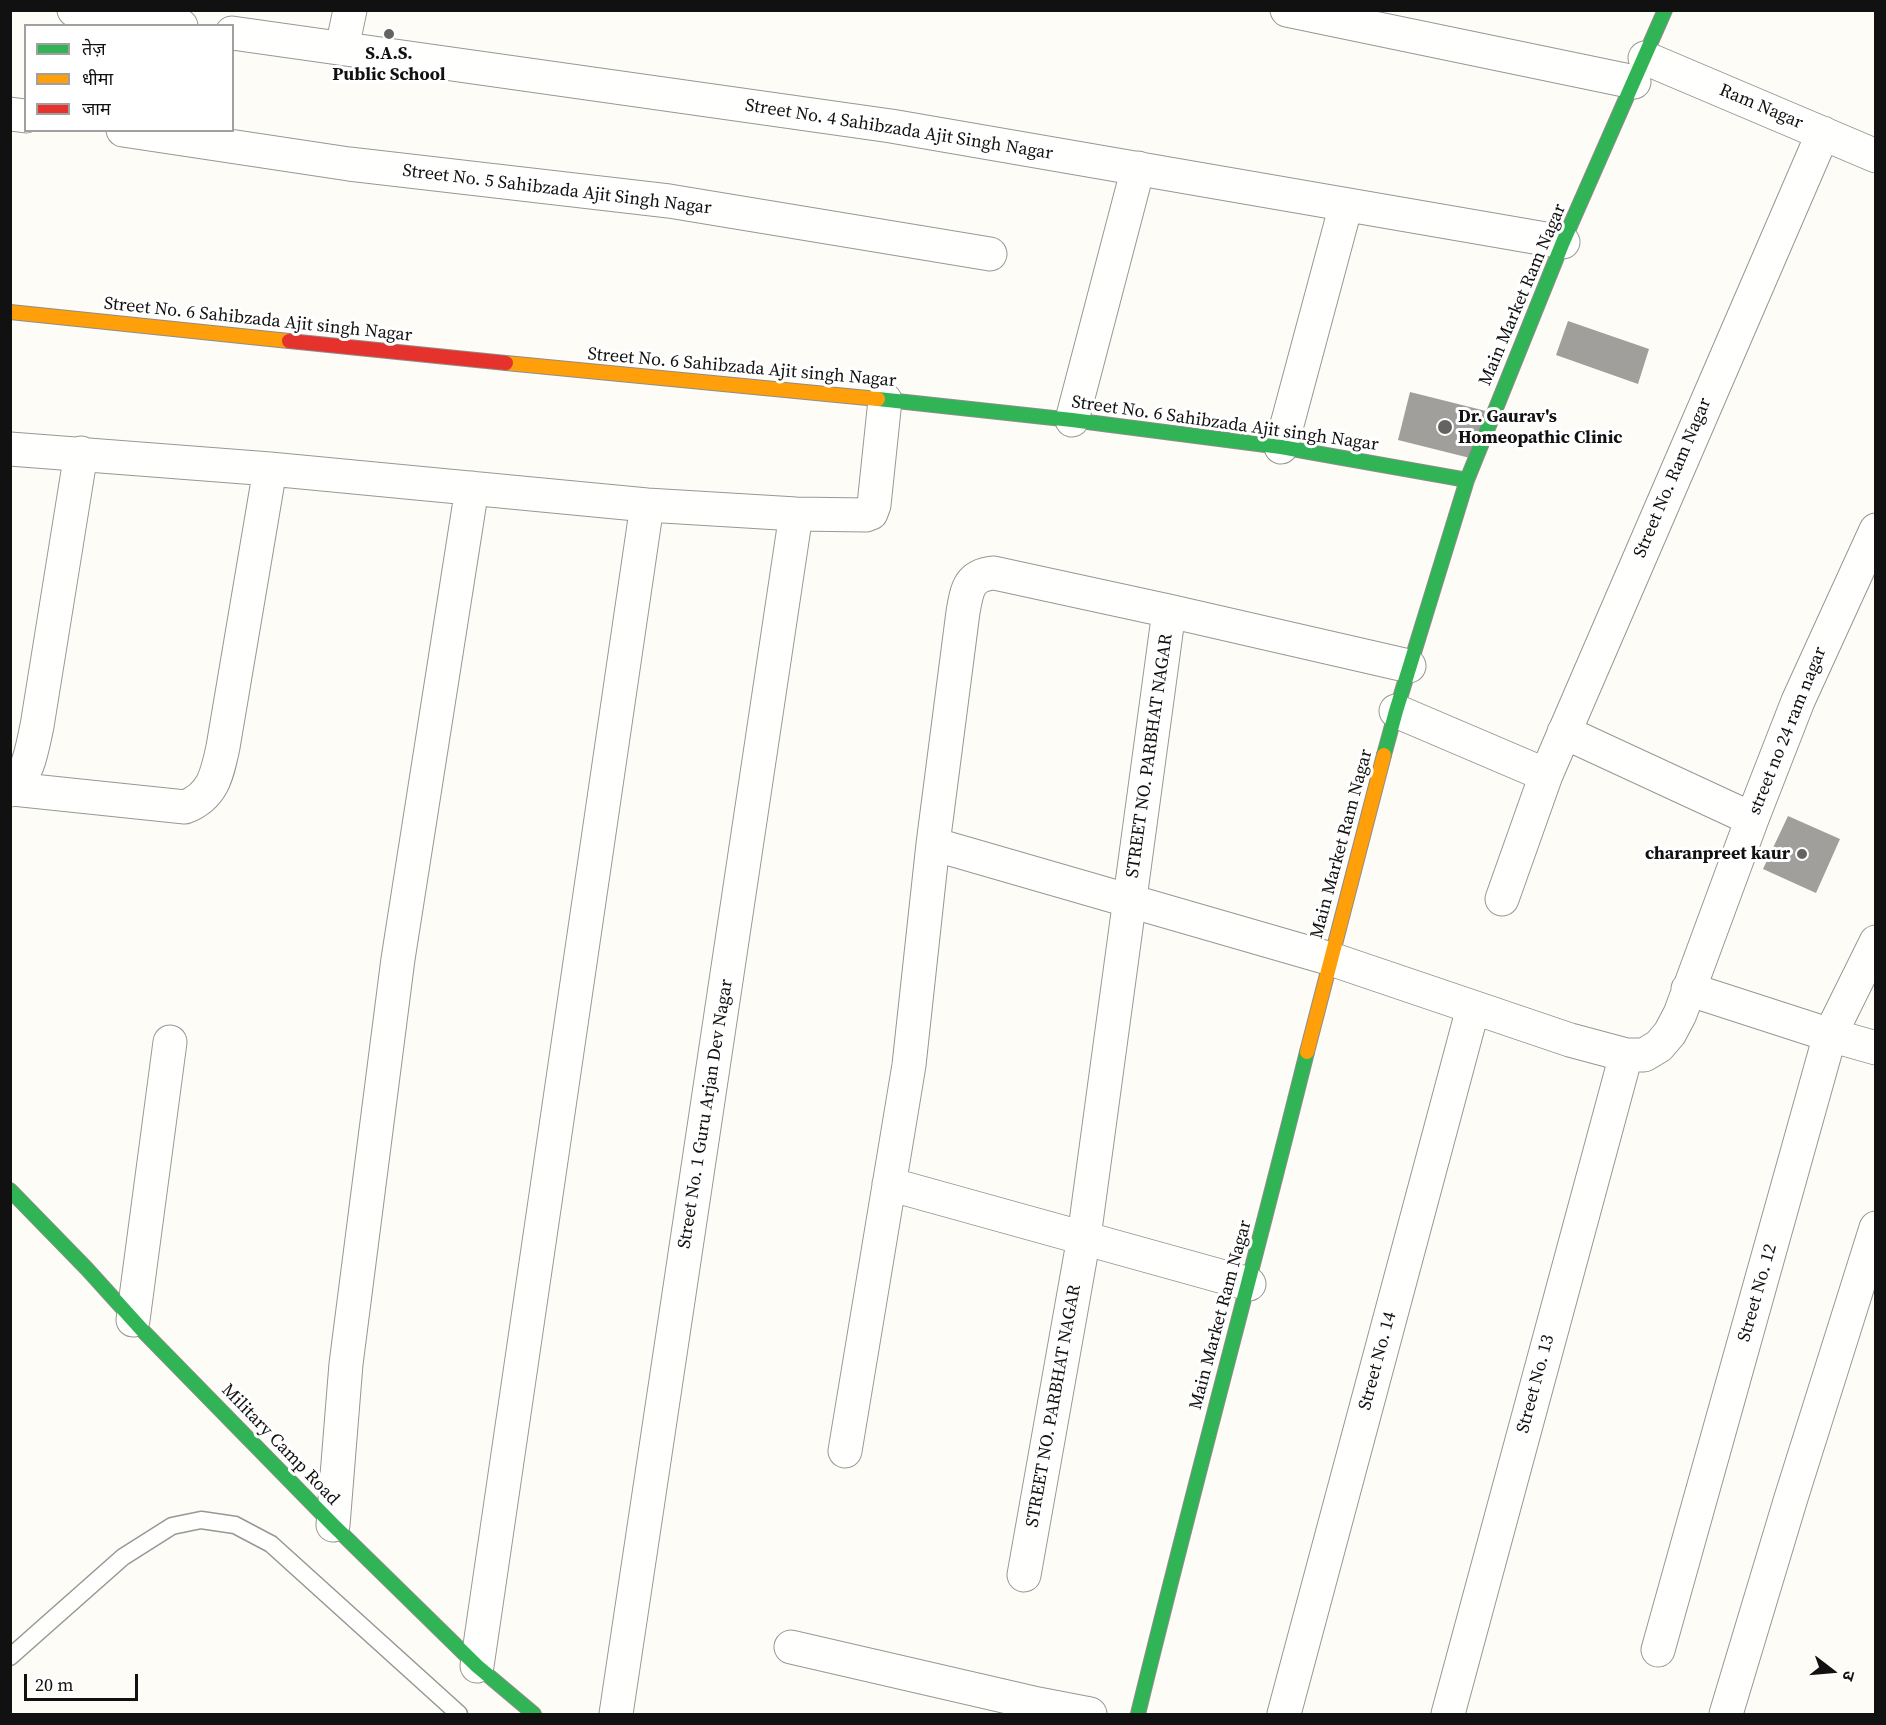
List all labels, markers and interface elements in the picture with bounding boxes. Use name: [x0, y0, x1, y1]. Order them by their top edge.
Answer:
legend: [24, 24, 234, 132]
marker: S.A.S. Public School: [382, 27, 396, 41]
text: तेज़: [82, 36, 106, 61]
place label: S.A.S. Public School: [332, 43, 446, 86]
text: धीमा: [82, 66, 113, 91]
street label: Ram Nagar: [1716, 80, 1806, 134]
street label: Street No. 4 Sahibzada Ajit Singh Nagar: [744, 95, 1054, 165]
text: जाम: [82, 96, 111, 121]
street label: Street No. 5 Sahibzada Ajit Singh Nagar: [401, 160, 713, 220]
street label: Main Market Ram Nagar: [1475, 201, 1571, 389]
street label: Street No. 6 Sahibzada Ajit singh Nagar: [103, 293, 413, 347]
street label: Street No. 6 Sahibzada Ajit singh Nagar: [587, 344, 897, 392]
street label: Street No. 6 Sahibzada Ajit singh Nagar: [1070, 392, 1380, 456]
street label: Street No. Ram Nagar: [1630, 395, 1716, 561]
place label: Dr. Gaurav's Homeopathic Clinic: [1458, 406, 1623, 448]
marker: Dr. Gaurav's Homeopathic Clinic: [1436, 418, 1454, 436]
street label: STREET NO. PARBHAT NAGAR: [1122, 633, 1178, 879]
street label: street no 24 ram nagar: [1744, 644, 1832, 818]
street label: Main Market Ram Nagar: [1306, 747, 1378, 941]
place label: charanpreet kaur: [1645, 843, 1790, 865]
marker: charanpreet kaur: [1795, 847, 1809, 861]
street label: Street No. 1 Guru Arjan Dev Nagar: [674, 978, 738, 1250]
street label: Main Market Ram Nagar: [1185, 1218, 1257, 1412]
street label: Street No. 12: [1734, 1242, 1782, 1344]
street label: STREET NO. PARBHAT NAGAR: [1022, 1283, 1086, 1529]
street label: Street No. 14: [1355, 1309, 1401, 1413]
street label: Street No. 13: [1513, 1332, 1559, 1436]
street label: Military Camp Road: [217, 1380, 343, 1510]
north arrow: [1802, 1641, 1862, 1701]
scale bar: [27, 1662, 141, 1700]
text: उ: [1837, 1668, 1861, 1683]
text: 20 m: [35, 1672, 73, 1697]

